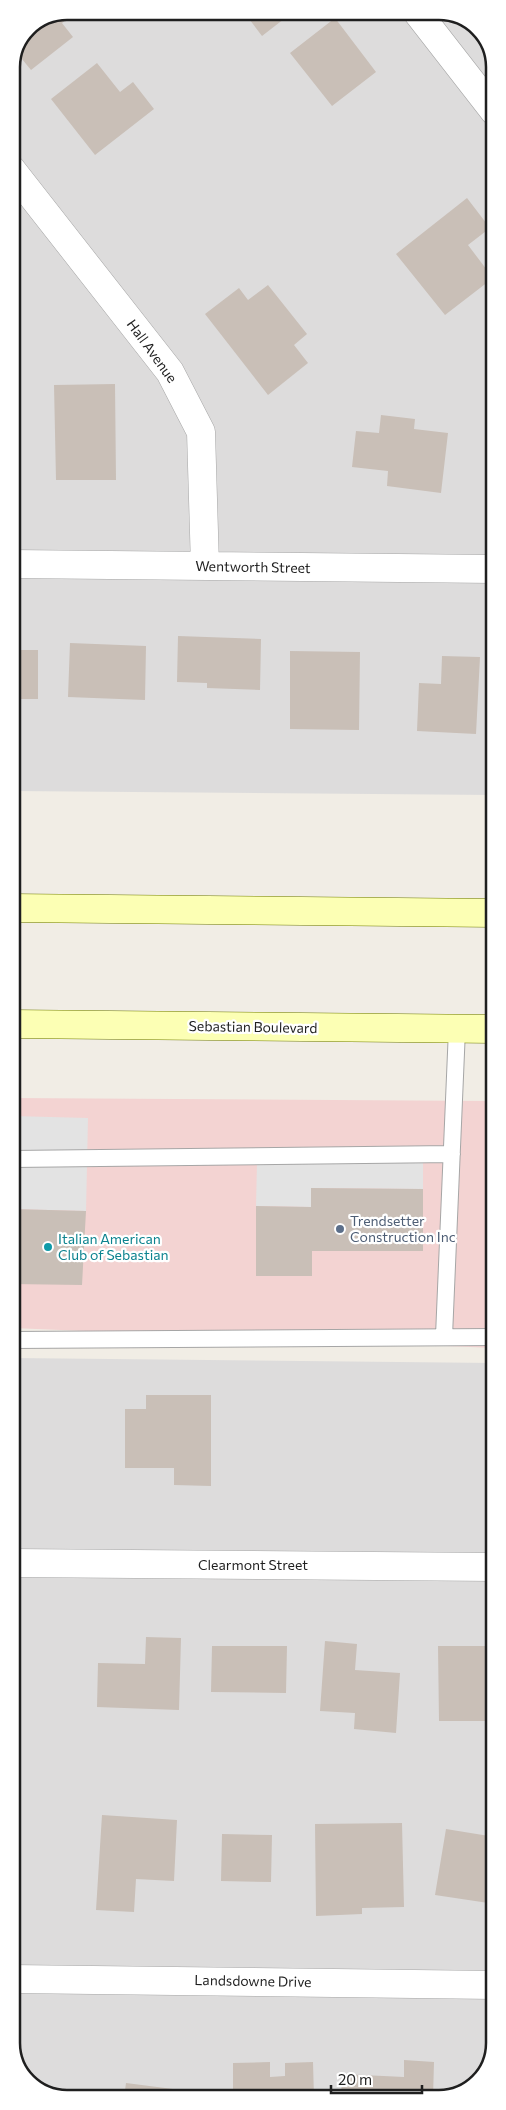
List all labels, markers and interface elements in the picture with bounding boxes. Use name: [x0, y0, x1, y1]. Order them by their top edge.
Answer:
street label: Hall Avenue: [124, 316, 181, 386]
street label: Wentworth Street: [195, 557, 311, 576]
street label: Sebastian Boulevard: [189, 1017, 317, 1036]
place label: Trendsetter Construction Inc: [350, 1212, 456, 1245]
marker: Trendsetter Construction Inc: [334, 1223, 346, 1235]
place label: Italian American Club of Sebastian: [58, 1230, 169, 1263]
marker: Italian American Club of Sebastian: [42, 1241, 54, 1253]
street label: Clearmont Street: [198, 1556, 308, 1573]
street label: Landsdowne Drive: [194, 1971, 312, 1990]
scale bar: [331, 2062, 422, 2094]
text: 20 m: [338, 2070, 372, 2088]

